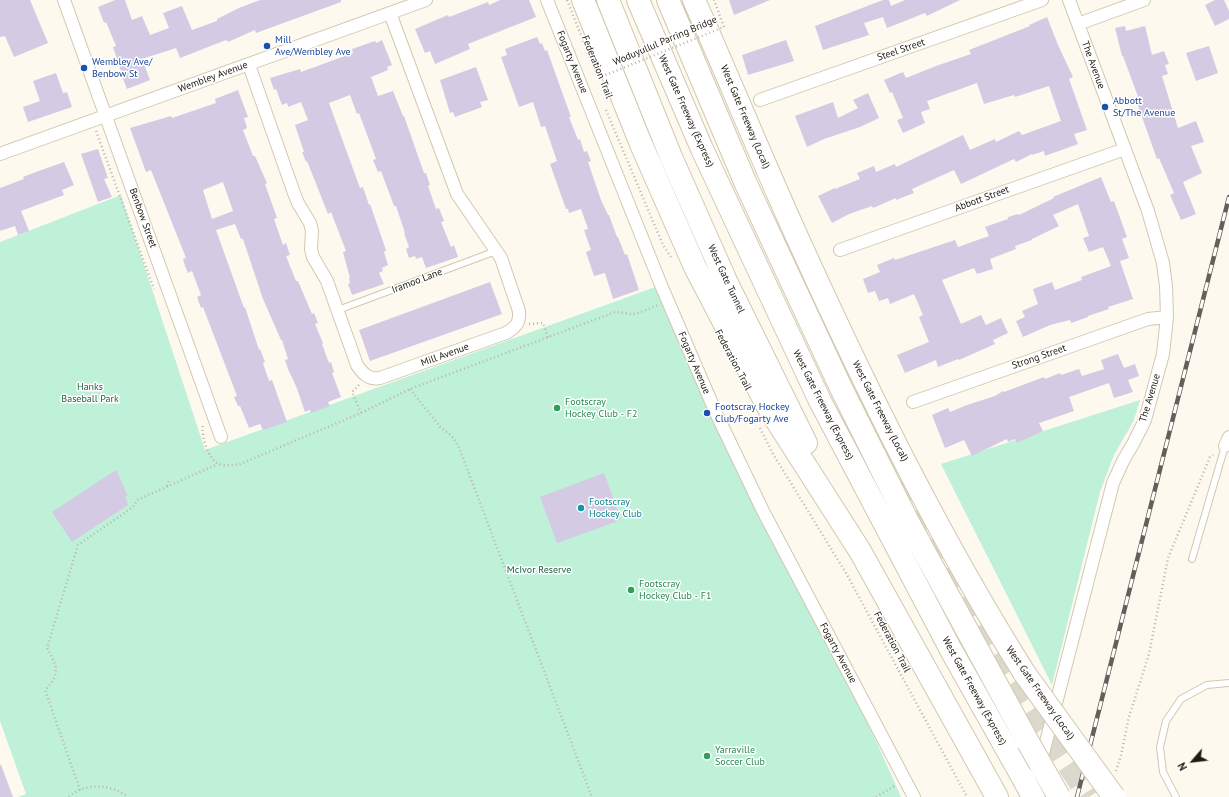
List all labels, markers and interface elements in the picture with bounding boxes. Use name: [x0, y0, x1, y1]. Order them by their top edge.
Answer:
street label: Woduyullul Parring Bridge: [611, 14, 719, 68]
street label: Fogarty Avenue: [554, 29, 590, 95]
place label: Mill Ave/Wembley Ave: [275, 34, 351, 58]
street label: Federation Trail: [579, 34, 615, 100]
street label: Steel Street: [876, 36, 926, 64]
street label: The Avenue: [1079, 39, 1107, 91]
marker: Mill Ave/Wembley Ave: [262, 41, 272, 51]
street label: West Gate Freeway (Express): [656, 53, 716, 169]
place label: Wembley Ave/ Benbow St: [92, 56, 152, 80]
street label: Wembley Avenue: [177, 59, 249, 95]
marker: Wembley Ave/ Benbow St: [79, 63, 89, 73]
street label: West Gate Freeway (Local): [718, 63, 772, 171]
place label: Abbott St/The Avenue: [1113, 95, 1175, 118]
marker: Abbott St/The Avenue: [1100, 102, 1110, 112]
street label: Abbott Street: [953, 184, 1011, 214]
street label: Benbow Street: [127, 187, 159, 249]
street label: West Gate Tunnel: [705, 243, 747, 315]
street label: Iramoo Lane: [390, 266, 444, 296]
street label: Federation Trail: [712, 328, 754, 392]
street label: Fogarty Avenue: [675, 330, 713, 396]
street label: Mill Avenue: [419, 341, 471, 369]
street label: Strong Street: [1010, 342, 1068, 372]
street label: West Gate Freeway (Express): [790, 348, 856, 462]
street label: West Gate Freeway (Local): [849, 359, 911, 463]
street label: The Avenue: [1137, 372, 1163, 424]
park label: Hanks Baseball Park: [61, 381, 119, 404]
place label: Footscray Hockey Club - F2: [565, 396, 637, 420]
place label: Footscray Hockey Club/Fogarty Ave: [715, 401, 789, 424]
marker: Footscray Hockey Club - F2: [552, 403, 562, 413]
marker: Footscray Hockey Club/Fogarty Ave: [702, 408, 712, 418]
place label: Footscray Hockey Club: [589, 496, 642, 520]
marker: Footscray Hockey Club: [576, 503, 586, 513]
park label: McIvor Reserve: [507, 564, 571, 576]
place label: Footscray Hockey Club - F1: [639, 578, 711, 602]
marker: Footscray Hockey Club - F1: [626, 585, 636, 595]
street label: Federation Trail: [871, 610, 913, 674]
street label: Fogarty Avenue: [817, 621, 859, 685]
street label: West Gate Freeway (Express): [939, 635, 1009, 747]
street label: West Gate Freeway (Local): [1003, 644, 1077, 742]
north arrow: [1173, 741, 1213, 781]
place label: Yarraville Soccer Club: [715, 744, 765, 768]
marker: Yarraville Soccer Club: [702, 751, 712, 761]
text: N: [1175, 760, 1190, 773]

